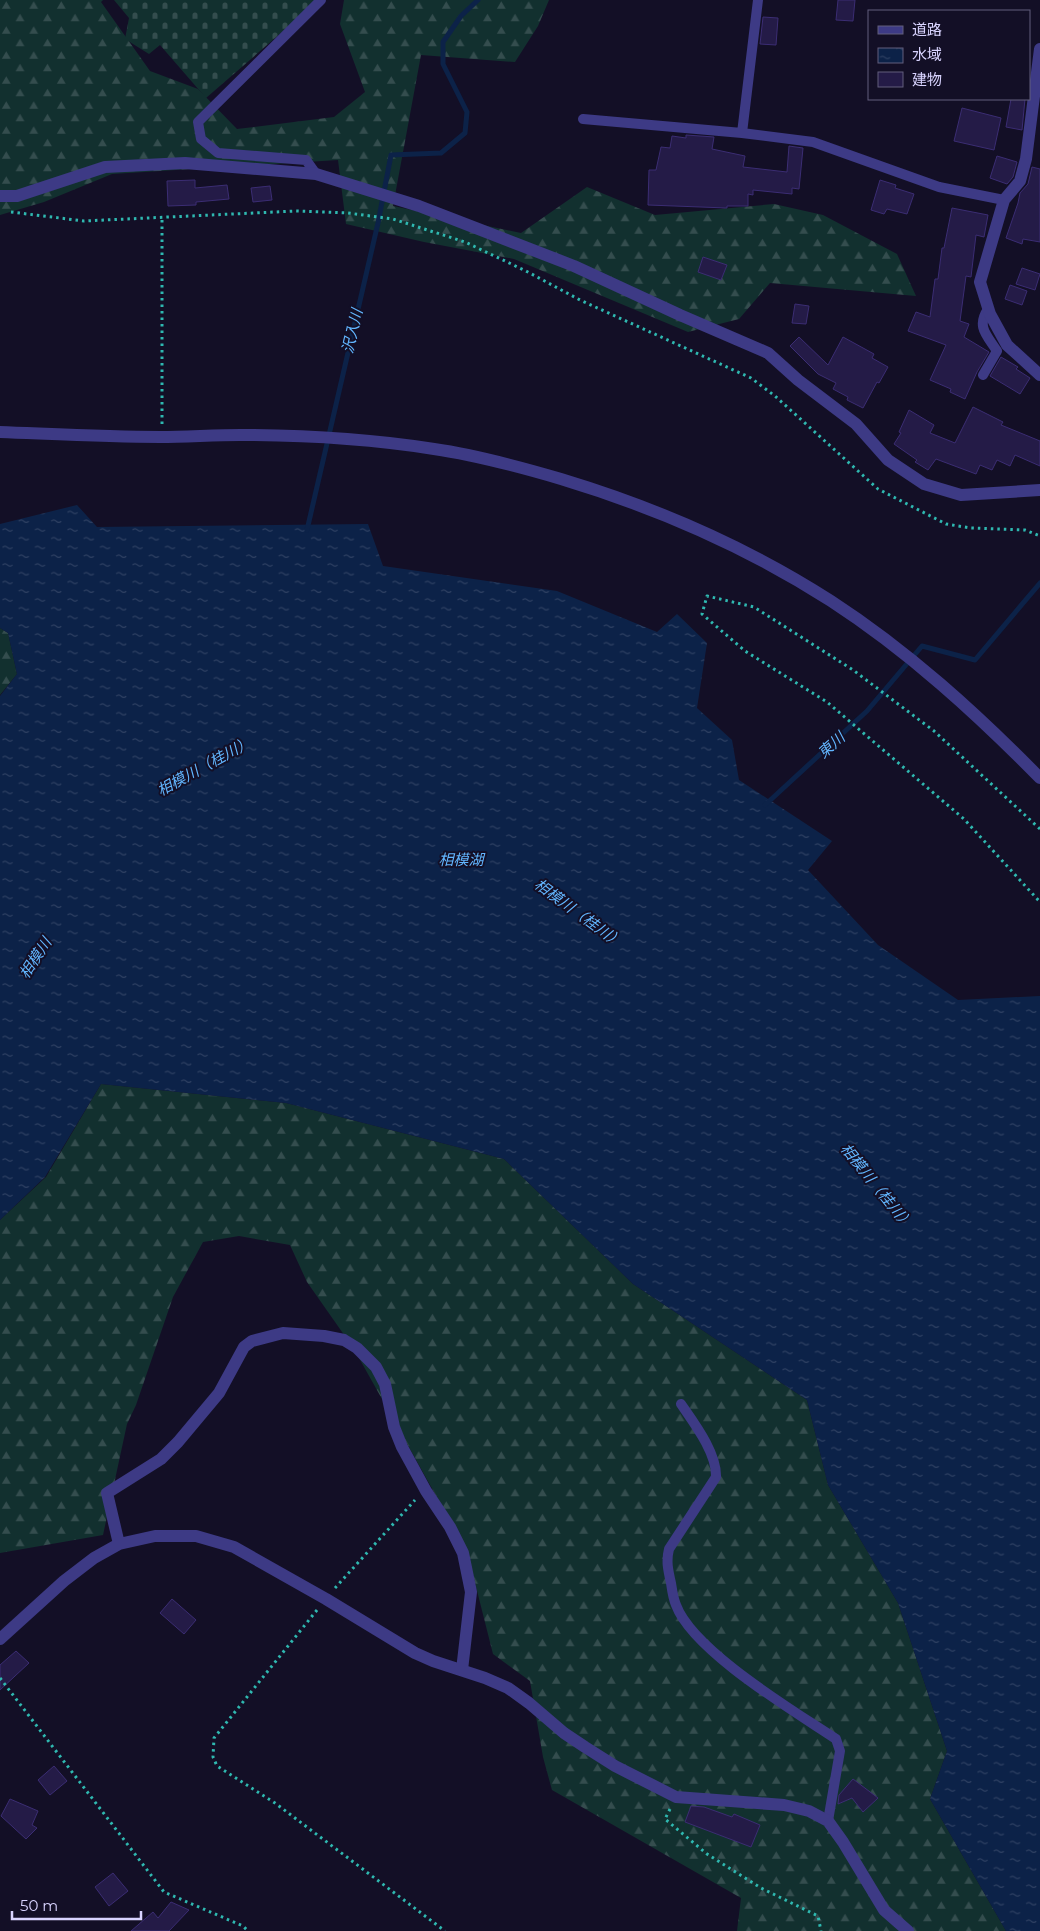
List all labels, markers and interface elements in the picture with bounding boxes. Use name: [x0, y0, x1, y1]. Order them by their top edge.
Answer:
legend: [868, 10, 1030, 100]
text: 道路: [912, 20, 942, 39]
text: 水域: [912, 45, 942, 64]
text: 建物: [912, 70, 942, 89]
water label: 沢入川: [338, 305, 367, 355]
water label: 東川: [813, 727, 850, 762]
water label: 相模川（桂川）: [153, 732, 255, 800]
water label: 相模湖: [438, 850, 485, 869]
water label: 相模川（桂川）: [531, 874, 627, 952]
water label: 相模川: [15, 932, 56, 982]
water label: 相模川（桂川）: [837, 1139, 917, 1233]
scale bar: [12, 1888, 141, 1920]
text: 50 m: [20, 1896, 58, 1915]

